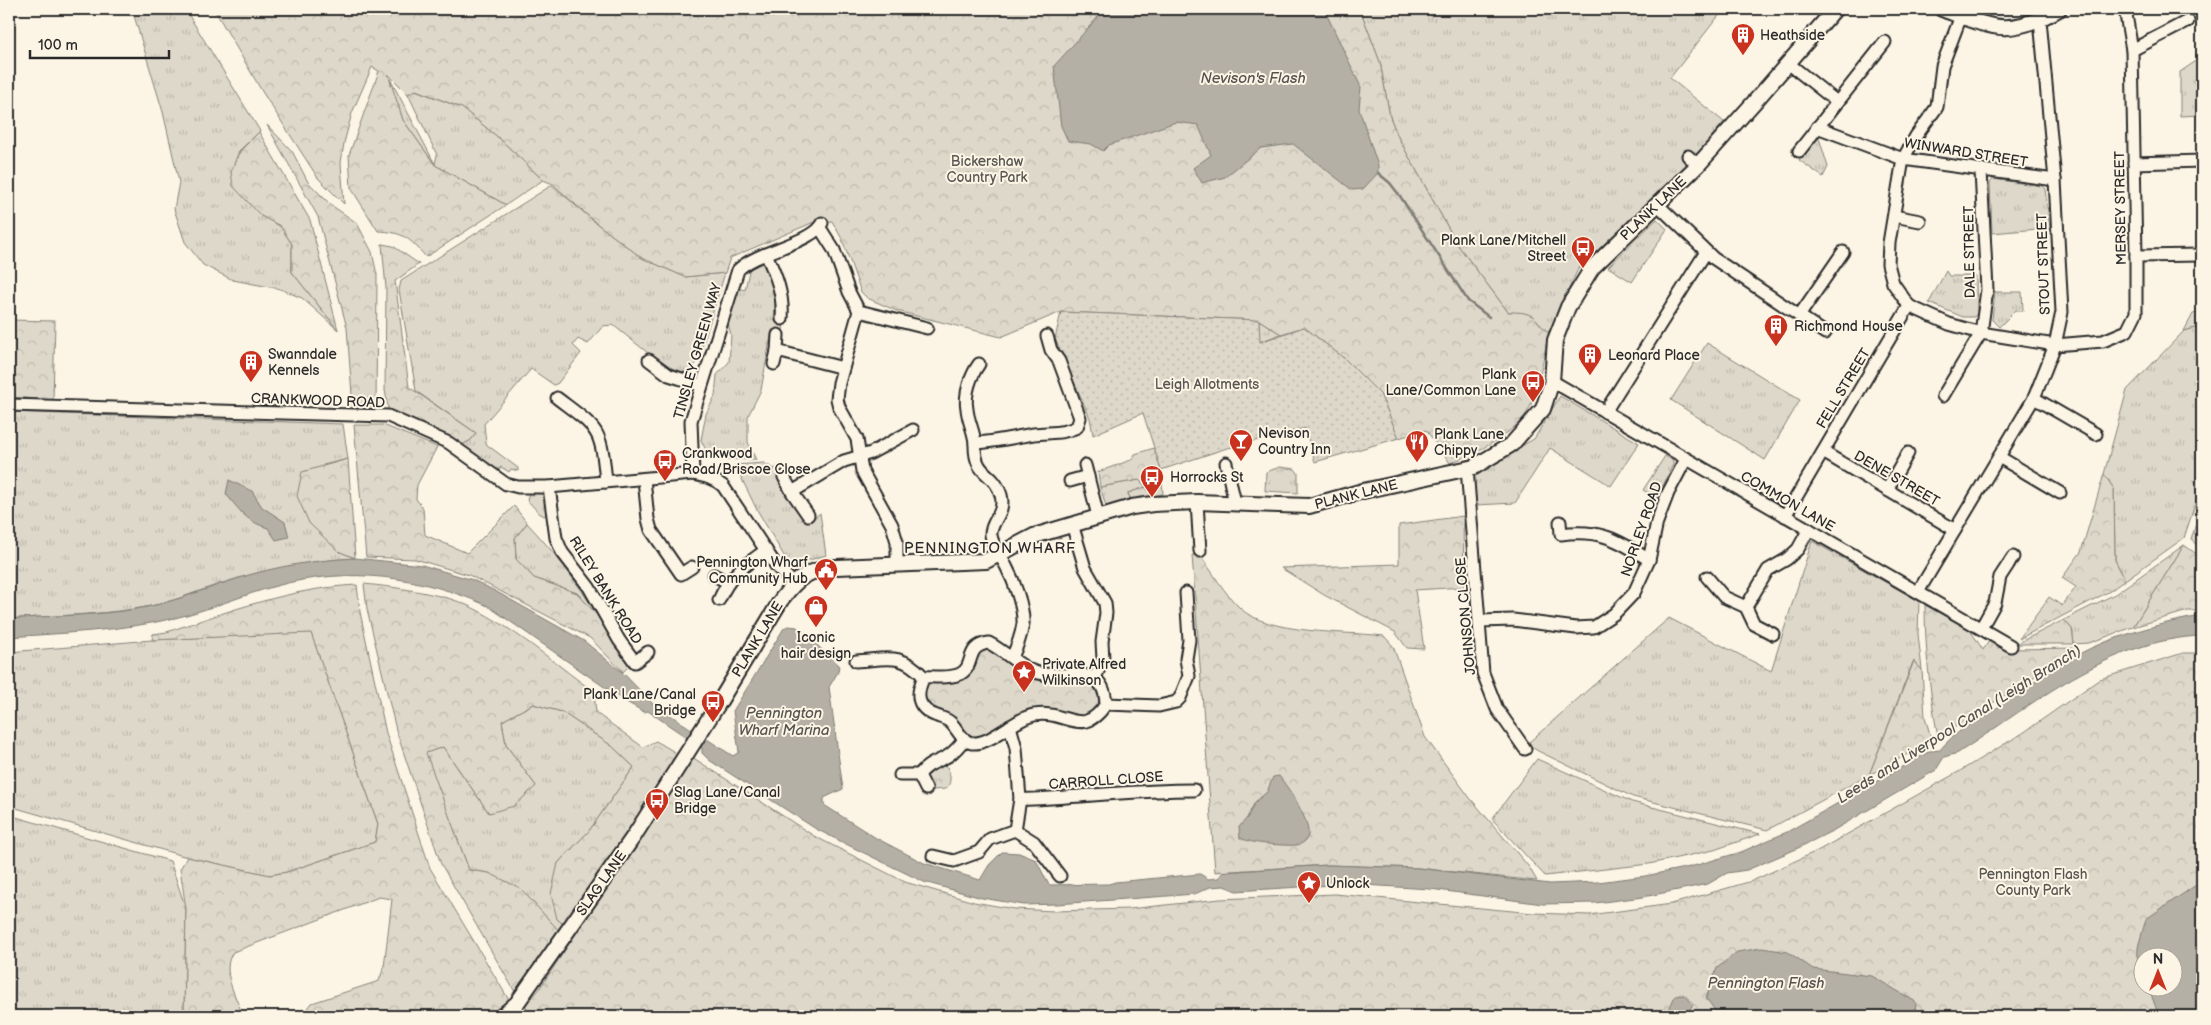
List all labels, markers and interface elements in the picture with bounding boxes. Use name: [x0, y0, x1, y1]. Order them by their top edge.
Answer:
building icon: Heathside: [1730, 22, 1756, 56]
place label: Heathside: [1760, 27, 1825, 44]
scale bar: [30, 28, 169, 60]
text: 100 m: [38, 36, 78, 55]
water label: Nevison's Flash: [1200, 69, 1306, 88]
street label: WINWARD STREET: [1903, 134, 2030, 171]
street label: MERSEY STREET: [2111, 150, 2130, 265]
park label: Bickershaw Country Park: [947, 153, 1028, 186]
street label: PLANK LANE: [1617, 173, 1690, 244]
street label: DALE STREET: [1960, 205, 1979, 298]
street label: STOUT STREET: [2033, 212, 2054, 315]
place label: Plank Lane/Mitchell Street: [1441, 232, 1567, 265]
bus stop icon: Plank Lane/Mitchell Street: [1570, 235, 1596, 269]
street label: TINSLEY GREEN WAY: [670, 280, 725, 421]
building icon: Richmond House: [1763, 313, 1789, 347]
place label: Richmond House: [1794, 318, 1903, 335]
building icon: Leonard Place: [1577, 342, 1603, 376]
street label: FELL STREET: [1813, 345, 1874, 431]
place label: Swanndale Kennels: [268, 346, 337, 379]
place label: Leonard Place: [1608, 347, 1700, 364]
building icon: Swanndale Kennels: [238, 349, 264, 383]
place label: Plank Lane/Common Lane: [1386, 366, 1516, 399]
bus stop icon: Plank Lane/Common Lane: [1520, 369, 1546, 403]
park label: Leigh Allotments: [1155, 376, 1259, 393]
street label: CRANKWOOD ROAD: [251, 390, 385, 411]
place label: Nevison Country Inn: [1258, 425, 1331, 458]
place label: Plank Lane Chippy: [1434, 426, 1504, 459]
bar icon: Nevison Country Inn: [1228, 428, 1254, 462]
restaurant icon: Plank Lane Chippy: [1404, 429, 1430, 463]
place label: Crankwood Road/Briscoe Close: [682, 445, 811, 478]
street label: DENE STREET: [1851, 447, 1943, 510]
bus stop icon: Crankwood Road/Briscoe Close: [652, 448, 678, 482]
bus stop icon: Horrocks St: [1139, 464, 1165, 498]
street label: COMMON LANE: [1738, 468, 1838, 535]
place label: Horrocks St: [1170, 469, 1244, 486]
street label: PLANK LANE: [1313, 476, 1399, 513]
street label: NORLEY ROAD: [1617, 479, 1666, 579]
street label: RILEY BANK ROAD: [566, 533, 646, 647]
district label: PENNINGTON WHARF: [904, 539, 1076, 558]
place label: Pennington Wharf Community Hub: [696, 554, 809, 587]
street label: JOHNSON CLOSE: [1452, 556, 1479, 676]
public building icon: Pennington Wharf Community Hub: [813, 557, 839, 591]
shop icon: Iconic hair design: [803, 594, 829, 628]
street label: PLANK LANE: [728, 598, 787, 680]
place label: Iconic hair design: [781, 629, 851, 662]
water label: Leeds and Liverpool Canal (Leigh Branch): [1834, 641, 2085, 808]
place label: Private Alfred Wilkinson: [1042, 656, 1126, 689]
place icon: Private Alfred Wilkinson: [1011, 659, 1037, 693]
place label: Plank Lane/Canal Bridge: [583, 686, 696, 719]
bus stop icon: Plank Lane/Canal Bridge: [700, 689, 726, 723]
water label: Pennington Wharf Marina: [739, 704, 829, 740]
street label: CARROLL CLOSE: [1048, 768, 1164, 793]
place label: Slag Lane/Canal Bridge: [674, 784, 780, 817]
bus stop icon: Slag Lane/Canal Bridge: [644, 787, 670, 821]
street label: SLAG LANE: [573, 848, 630, 919]
park label: Pennington Flash County Park: [1978, 866, 2088, 899]
place icon: Unlock: [1296, 870, 1322, 904]
place label: Unlock: [1326, 875, 1370, 892]
north arrow: [2134, 948, 2184, 998]
text: N: [2153, 951, 2163, 968]
water label: Pennington Flash: [1707, 974, 1825, 993]

